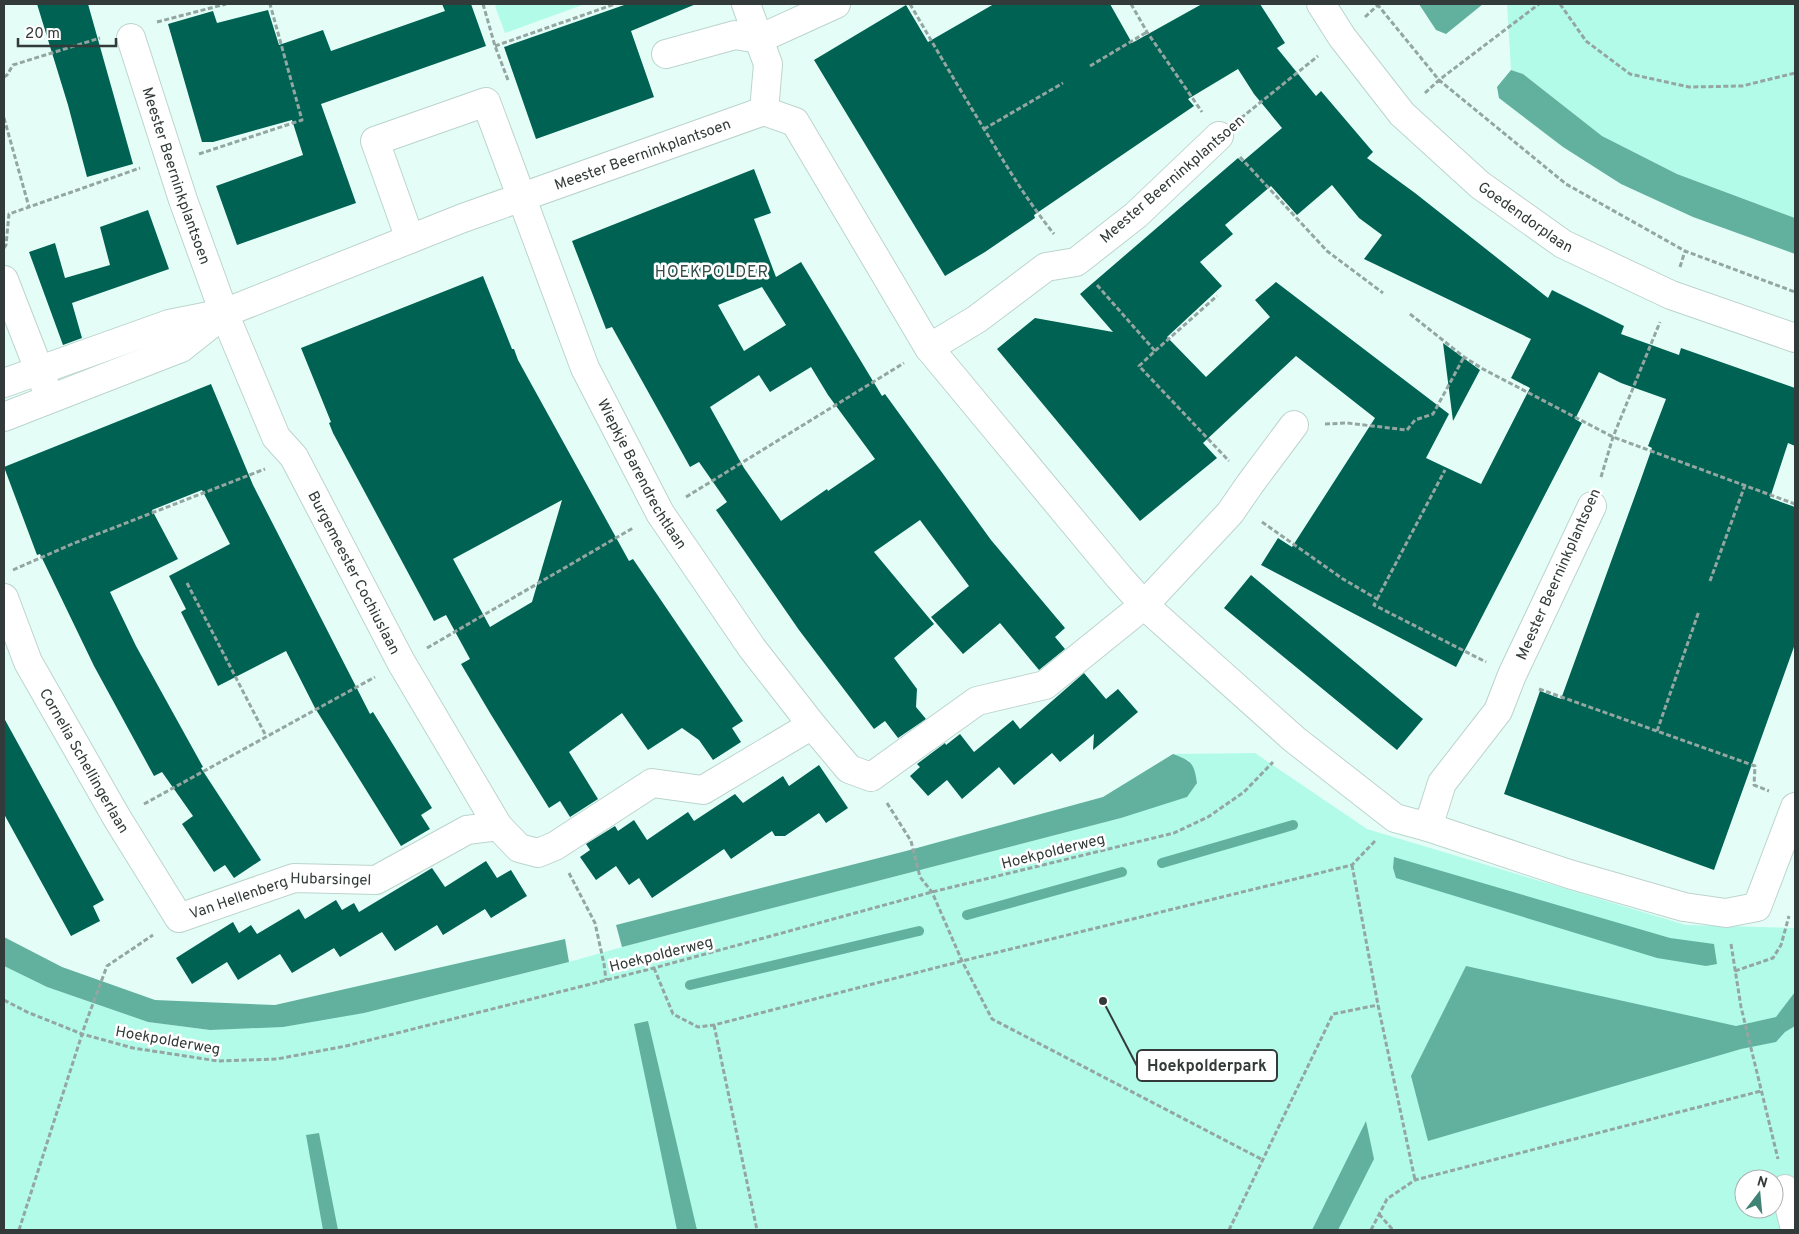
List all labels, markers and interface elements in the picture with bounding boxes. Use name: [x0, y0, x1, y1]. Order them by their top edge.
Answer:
scale bar: [18, 15, 115, 47]
text: 20 m: [25, 25, 60, 44]
street label: Meester Beerninkplantsoen: [136, 85, 214, 268]
street label: Meester Beerninkplantsoen: [1097, 112, 1249, 248]
street label: Meester Beerninkplantsoen: [552, 116, 734, 196]
street label: Goedendorplaan: [1473, 178, 1575, 258]
district label: HOEKPOLDER: [655, 263, 769, 283]
street label: Wiepkje Barendrechtlaan: [592, 396, 690, 554]
street label: Meester Beerninkplantsoen: [1513, 486, 1606, 663]
street label: Burgemeester Cochiuslaan: [302, 488, 403, 658]
street label: Cornelia Schellingerlaan: [34, 686, 132, 837]
street label: Hoekpolderweg: [1000, 830, 1107, 875]
street label: Van Hellenberg Hubarsingel: [187, 870, 372, 925]
street label: Hoekpolderweg: [608, 933, 715, 978]
street label: Hoekpolderweg: [114, 1023, 222, 1060]
callout: Hoekpolderpark: [1137, 1050, 1277, 1081]
text: Hoekpolderpark: [1147, 1057, 1267, 1077]
north arrow: [1734, 1169, 1784, 1219]
text: N: [1755, 1173, 1769, 1193]

